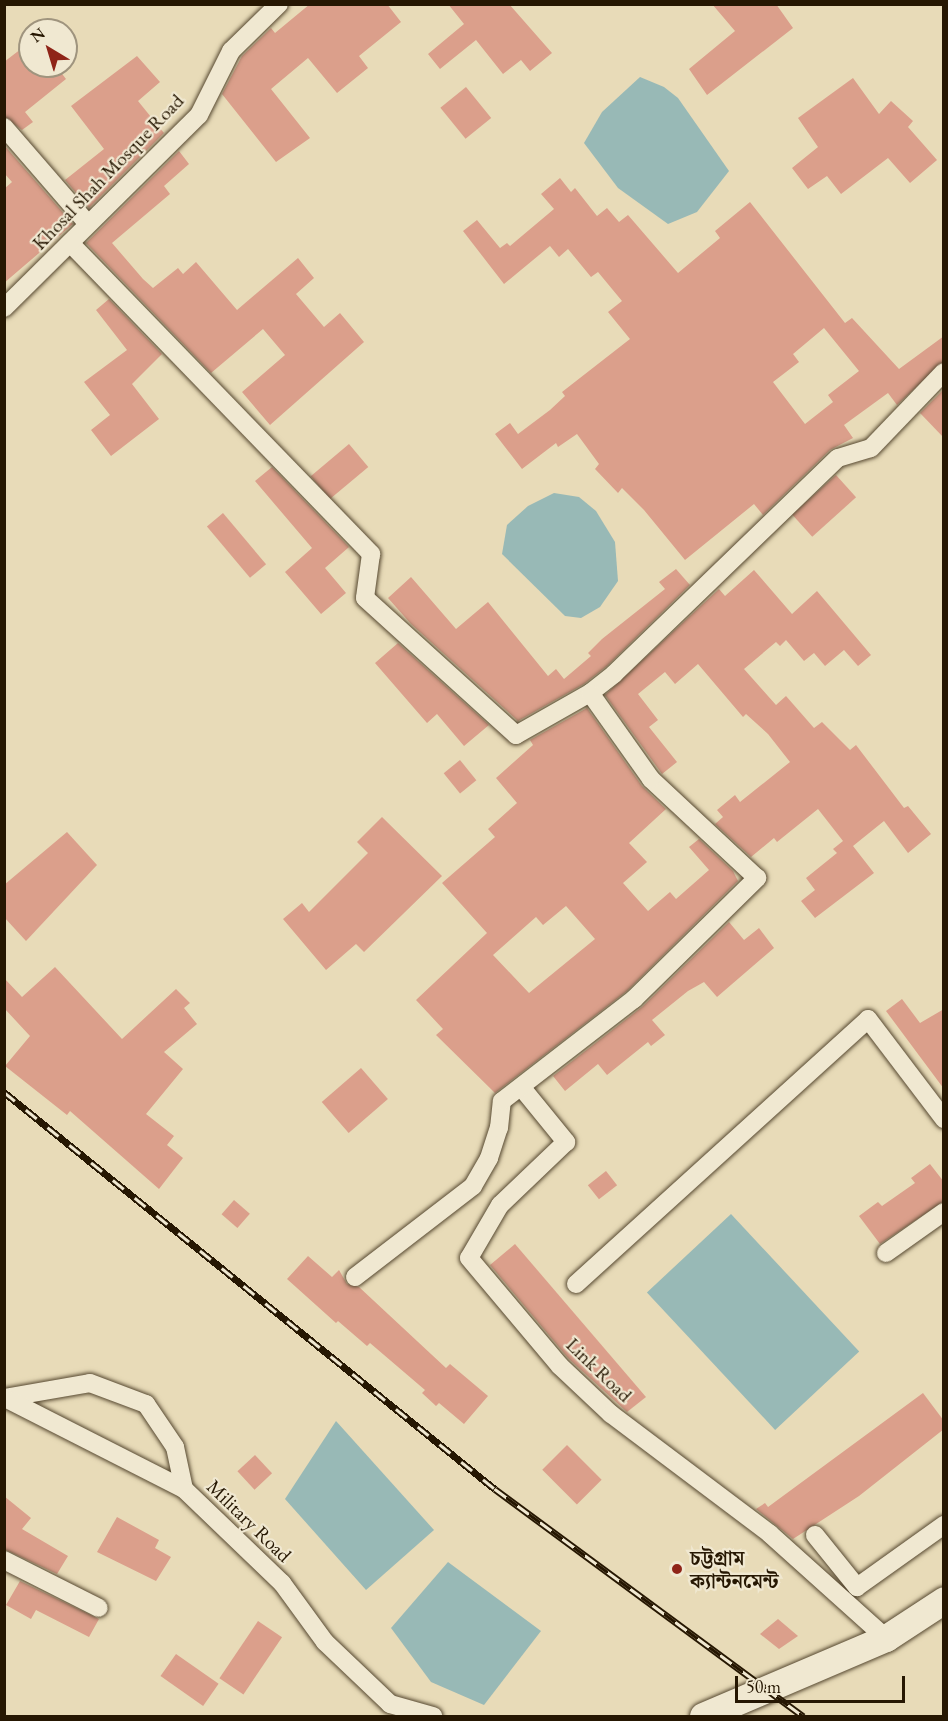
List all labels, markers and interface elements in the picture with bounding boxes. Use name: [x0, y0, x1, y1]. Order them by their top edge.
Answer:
north arrow: [18, 18, 78, 78]
text: N: [26, 23, 49, 47]
street label: Khosal Shah Mosque Road: [27, 89, 189, 255]
street label: Link Road: [561, 1333, 637, 1407]
street label: Military Road: [202, 1475, 296, 1567]
place label: চট্টগ্রাম ক্যান্টনমেন্ট: [690, 1546, 779, 1593]
marker: চট্টগ্রাম ক্যান্টনমেন্ট: [668, 1560, 686, 1578]
scale bar: [738, 1664, 908, 1702]
text: 50 m: [746, 1675, 781, 1698]

